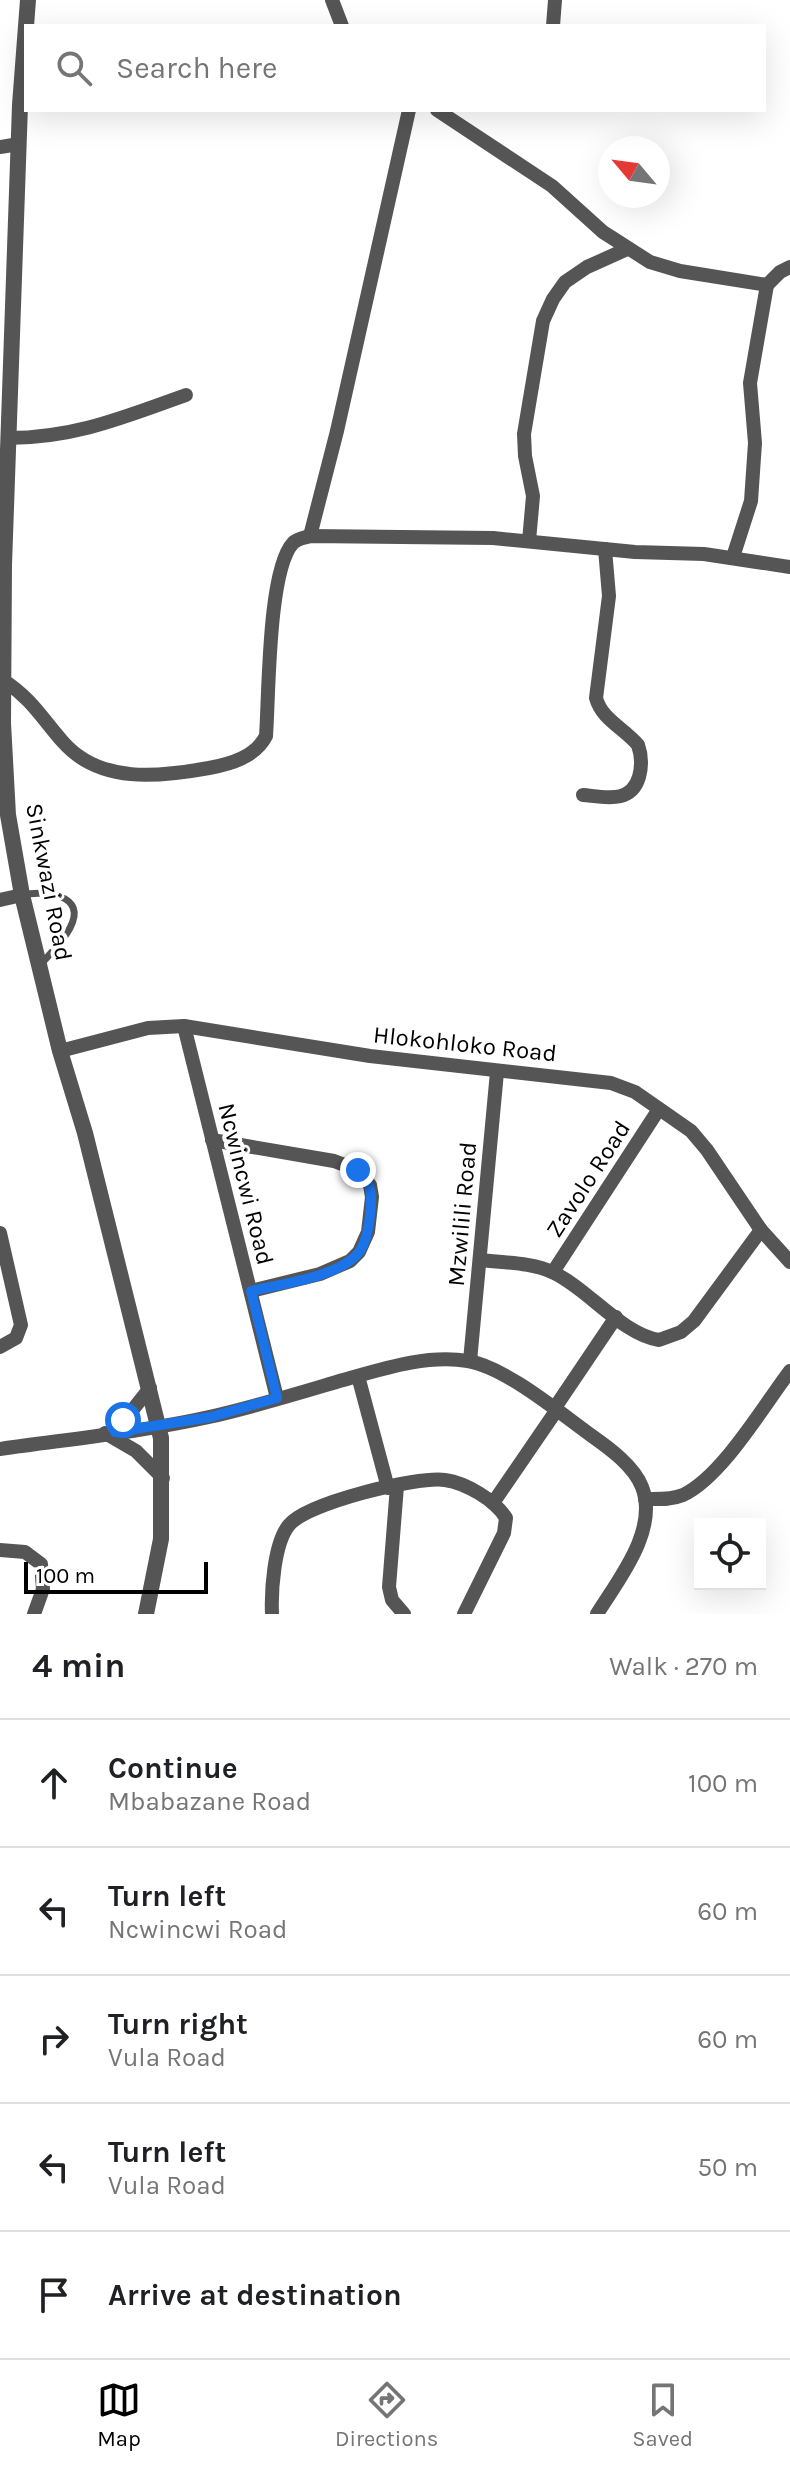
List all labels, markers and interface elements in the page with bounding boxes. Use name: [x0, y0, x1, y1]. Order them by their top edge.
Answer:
search box: [24, 24, 766, 112]
icon: search: [52, 46, 96, 90]
text: Search here: [116, 50, 277, 86]
north arrow: [598, 136, 670, 208]
street label: Sinkwazi Road: [20, 801, 78, 963]
street label: Hlokohloko Road: [372, 1020, 558, 1068]
street label: Ncwincwi Road: [212, 1100, 280, 1268]
street label: Zavolo Road: [540, 1115, 636, 1243]
street label: Mzwilili Road: [442, 1141, 482, 1287]
route end: [340, 1152, 376, 1188]
route start: [105, 1402, 141, 1438]
map controls: [694, 1518, 766, 1590]
button: locate: [694, 1518, 766, 1590]
scale bar: [24, 1558, 208, 1594]
text: 100 m: [36, 1563, 95, 1589]
text: 4 min: [32, 1646, 125, 1686]
text: Walk · 270 m: [609, 1651, 758, 1682]
text: Continue: [108, 1750, 238, 1786]
icon: ahead: [32, 1761, 76, 1805]
text: 100 m: [688, 1768, 758, 1799]
text: Mbabazane Road: [108, 1786, 311, 1817]
text: Turn left: [108, 1878, 226, 1914]
icon: left: [32, 1889, 76, 1933]
text: 60 m: [697, 1896, 758, 1927]
text: Ncwincwi Road: [108, 1914, 288, 1945]
text: Turn right: [108, 2006, 248, 2042]
icon: right: [32, 2017, 76, 2061]
text: 60 m: [697, 2024, 758, 2055]
text: Vula Road: [108, 2042, 226, 2073]
text: Turn left: [108, 2134, 226, 2170]
icon: left: [32, 2145, 76, 2189]
text: 50 m: [697, 2152, 758, 2183]
text: Vula Road: [108, 2170, 226, 2201]
icon: arrive: [32, 2273, 76, 2317]
text: Arrive at destination: [108, 2277, 402, 2313]
tab: Map: [97, 2378, 141, 2452]
tab: Directions: [335, 2378, 438, 2452]
tab: Saved: [632, 2378, 693, 2452]

